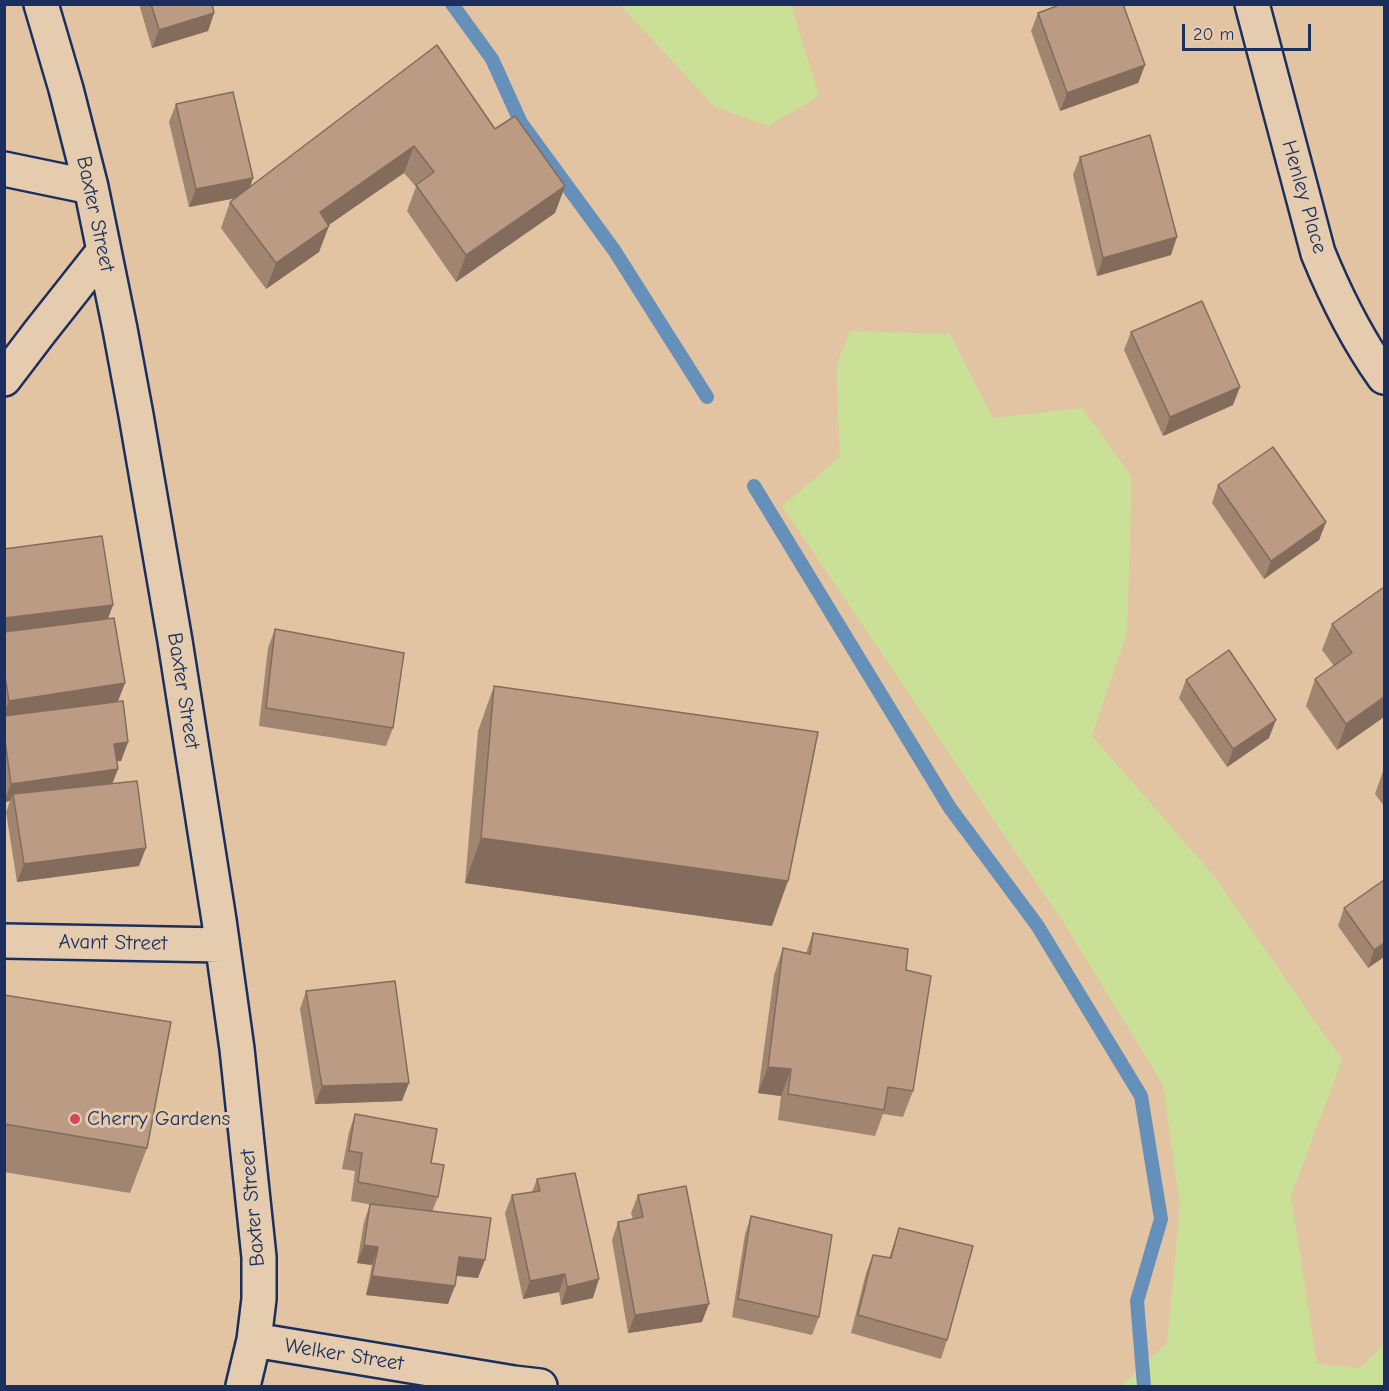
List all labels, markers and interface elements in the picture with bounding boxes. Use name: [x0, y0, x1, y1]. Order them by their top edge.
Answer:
scale bar: [1185, 12, 1314, 50]
text: 20 m: [1193, 24, 1234, 45]
street label: Henley Place: [1276, 137, 1332, 257]
street label: Baxter Street: [70, 154, 120, 274]
street label: Baxter Street: [161, 631, 205, 751]
street label: Avant Street: [58, 929, 168, 957]
place label: Cherry Gardens: [87, 1106, 230, 1132]
marker: Cherry Gardens: [68, 1112, 82, 1126]
street label: Baxter Street: [235, 1148, 271, 1268]
street label: Welker Street: [283, 1333, 405, 1377]

